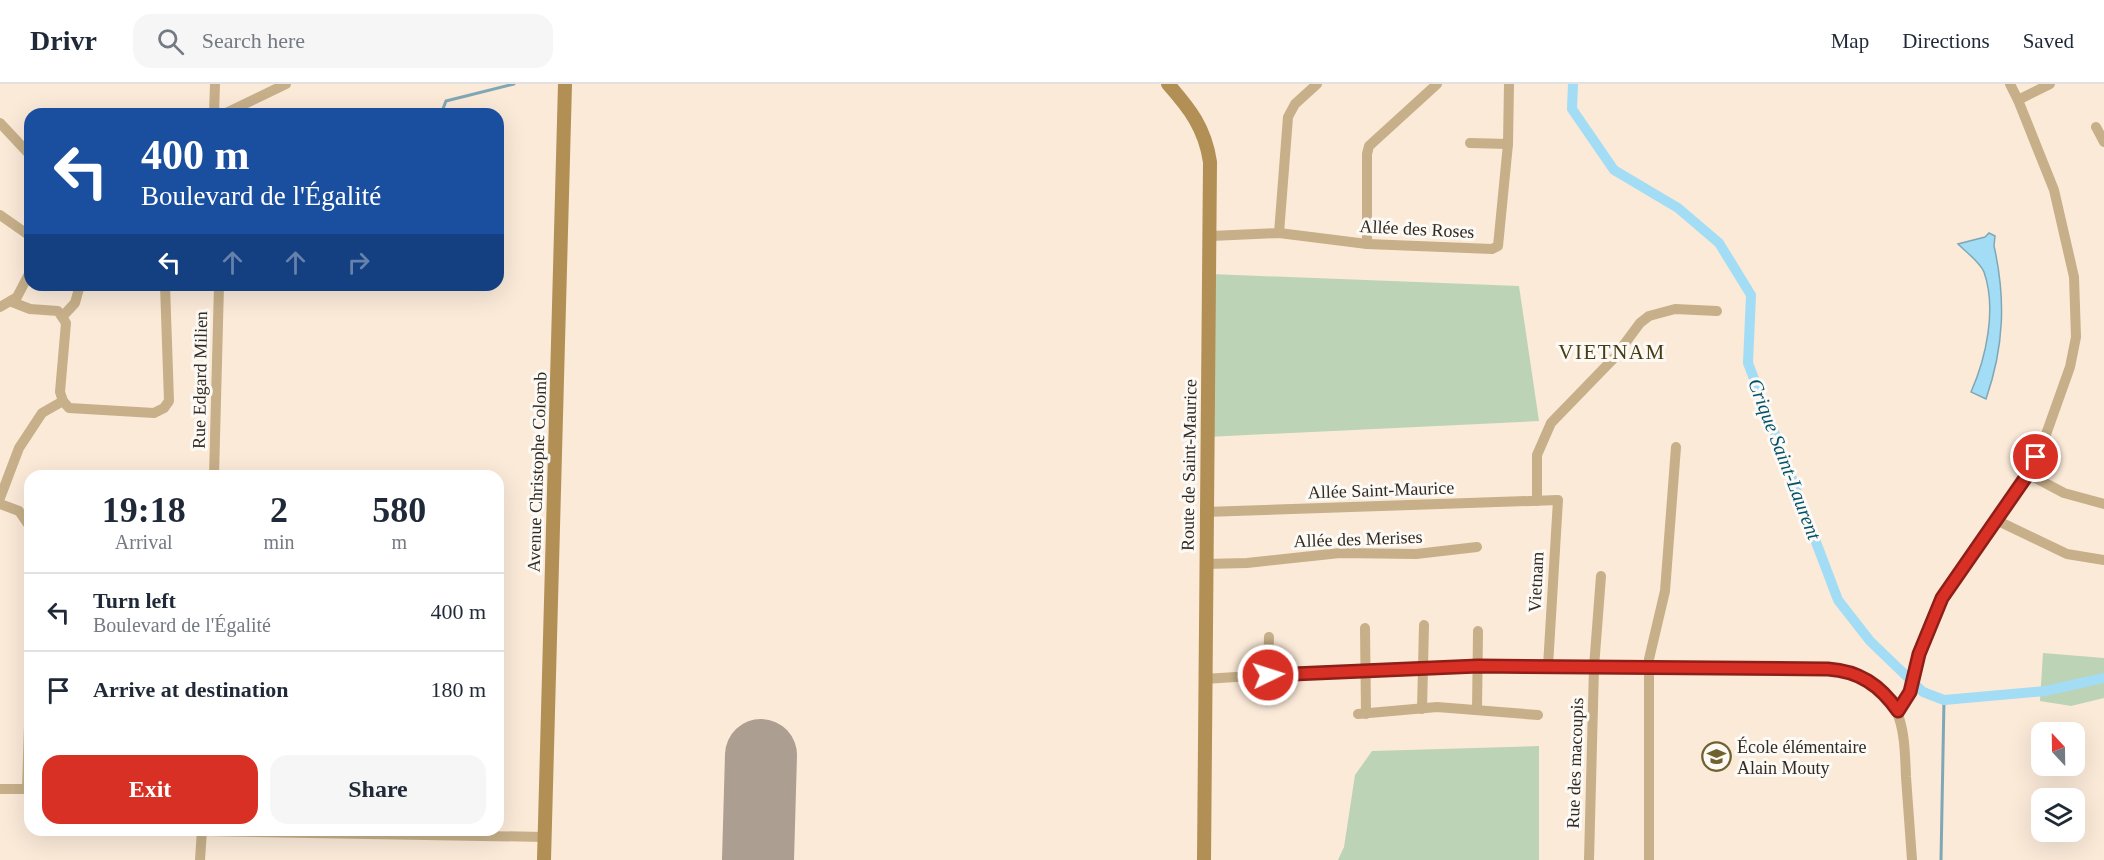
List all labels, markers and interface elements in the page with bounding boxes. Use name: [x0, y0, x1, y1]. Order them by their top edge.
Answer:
search box: [133, 14, 553, 68]
text: Drivr: [30, 25, 97, 56]
icon: search: [154, 25, 187, 58]
text: Search here: [202, 28, 305, 53]
text: Map: [1831, 29, 1869, 53]
text: Directions: [1902, 29, 1990, 53]
text: Saved: [2023, 29, 2074, 53]
icon: left: [42, 132, 120, 210]
text: 400 m: [141, 132, 250, 178]
text: Boulevard de l'Égalité: [141, 181, 381, 211]
street label: Allée des Roses: [1359, 216, 1475, 242]
icon: left: [153, 246, 186, 279]
icon: ahead: [216, 246, 249, 279]
icon: ahead: [279, 246, 312, 279]
icon: right: [342, 246, 375, 279]
street label: Rue Edgard Milien: [189, 311, 211, 449]
district label: VIETNAM: [1558, 340, 1666, 364]
street label: Avenue Christophe Colomb: [524, 371, 550, 573]
water label: Crique Saint-Laurent: [1743, 375, 1826, 543]
street label: Route de Saint-Maurice: [1178, 379, 1200, 551]
pin: [2010, 431, 2061, 482]
icon: arrive: [2019, 440, 2052, 473]
street label: Allée Saint-Maurice: [1307, 477, 1455, 503]
text: 19:18: [102, 490, 186, 530]
text: 2: [270, 490, 288, 530]
text: 580: [372, 490, 426, 530]
street label: Allée des Merises: [1293, 527, 1423, 551]
text: Arrival: [115, 531, 173, 553]
text: min: [263, 531, 295, 553]
text: m: [392, 531, 407, 553]
street label: Vietnam: [1524, 551, 1548, 613]
text: Turn left: [93, 588, 176, 613]
icon: left: [42, 596, 75, 629]
text: 400 m: [430, 599, 486, 624]
text: Boulevard de l'Égalité: [93, 614, 271, 636]
position arrow: [1236, 643, 1300, 707]
icon: arrive: [42, 674, 75, 707]
text: Arrive at destination: [93, 677, 289, 702]
text: 180 m: [430, 677, 486, 702]
street label: Rue des macoupis: [1563, 697, 1587, 829]
north arrow: [2031, 722, 2085, 776]
map controls: [2031, 722, 2085, 842]
place label: École élémentaire Alain Mouty: [1737, 736, 1866, 778]
school or university icon: École élémentaire Alain Mouty: [1700, 741, 1732, 773]
button: Exit: [42, 755, 258, 824]
button: Share: [270, 755, 486, 824]
button: layers: [2031, 788, 2085, 842]

